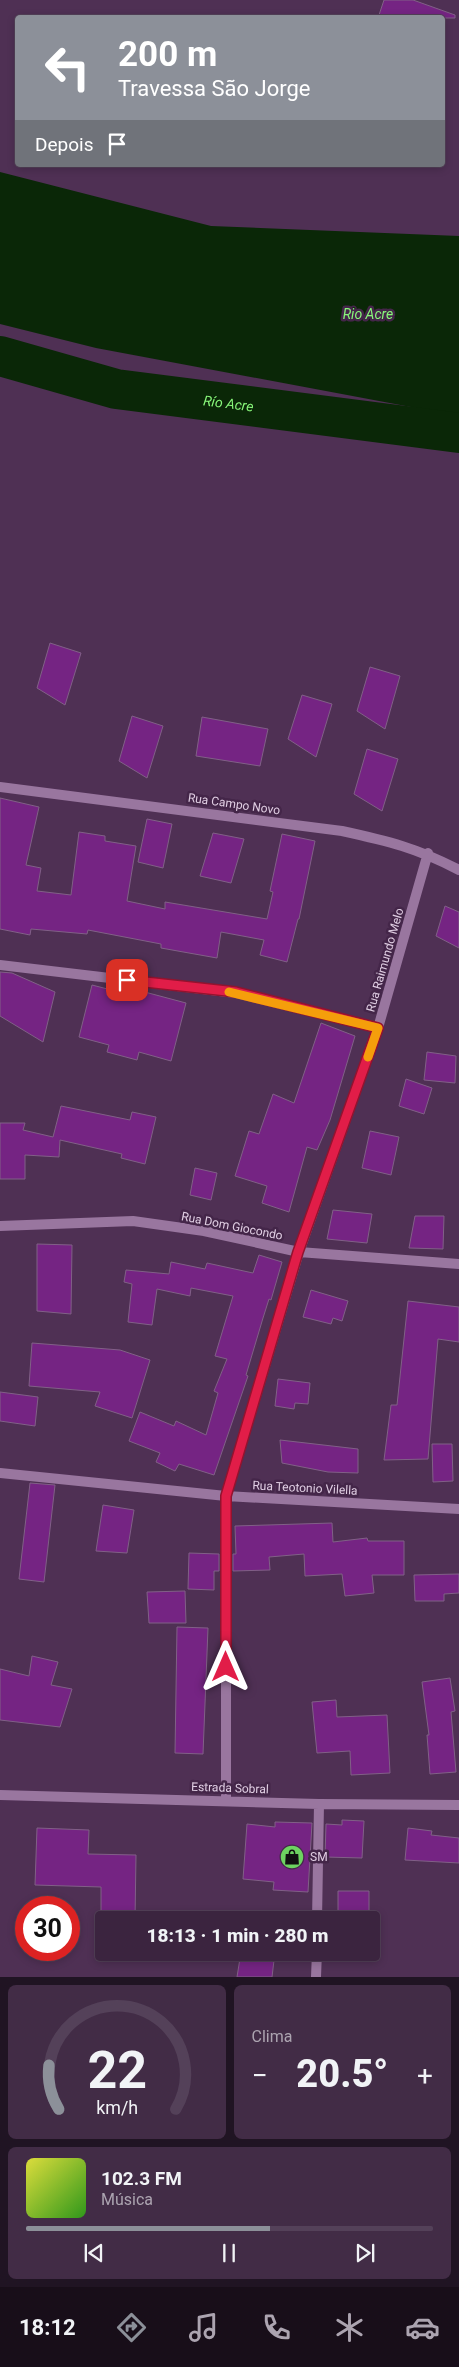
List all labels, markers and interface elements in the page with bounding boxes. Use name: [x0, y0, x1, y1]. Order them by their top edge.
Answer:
text: 200 m: [118, 34, 217, 75]
icon: left: [35, 35, 100, 100]
text: Travessa São Jorge: [118, 76, 310, 101]
icon: arrive: [103, 130, 131, 158]
text: Depois: [35, 133, 93, 156]
water label: Rio Acre: [343, 306, 393, 322]
water label: Río Acre: [202, 392, 255, 415]
street label: Rua Campo Novo: [187, 791, 281, 817]
street label: Rua Raimundo Melo: [363, 906, 407, 1014]
pin: [106, 959, 148, 1001]
icon: arrive: [113, 966, 141, 994]
street label: Rua Dom Giocondo: [180, 1209, 284, 1243]
street label: Rua Teotonio Vilella: [252, 1478, 358, 1498]
position arrow: [199, 1640, 251, 1692]
street label: Estrada Sobral: [191, 1780, 269, 1796]
shop icon: SM: [279, 1844, 305, 1870]
place label: SM: [310, 1850, 328, 1864]
speed limit sign: 30: [15, 1896, 80, 1961]
text: 18:13 · 1 min · 280 m: [146, 1924, 329, 1947]
text: Clima: [252, 2027, 292, 2046]
text: 22: [87, 2040, 147, 2101]
text: 20.5°: [296, 2052, 388, 2096]
text: −: [252, 2059, 268, 2092]
text: +: [417, 2059, 433, 2092]
text: km/h: [96, 2097, 138, 2118]
text: 102.3 FM: [101, 2167, 182, 2190]
text: Música: [101, 2190, 153, 2209]
icon: previous: [80, 2239, 108, 2267]
icon: pause: [215, 2239, 243, 2267]
icon: next: [351, 2239, 379, 2267]
icon: directions: [114, 2310, 149, 2345]
icon: music: [186, 2310, 221, 2345]
icon: phone: [259, 2310, 294, 2345]
icon: climate: [332, 2310, 367, 2345]
icon: car: [405, 2310, 440, 2345]
text: 18:12: [19, 2315, 76, 2340]

